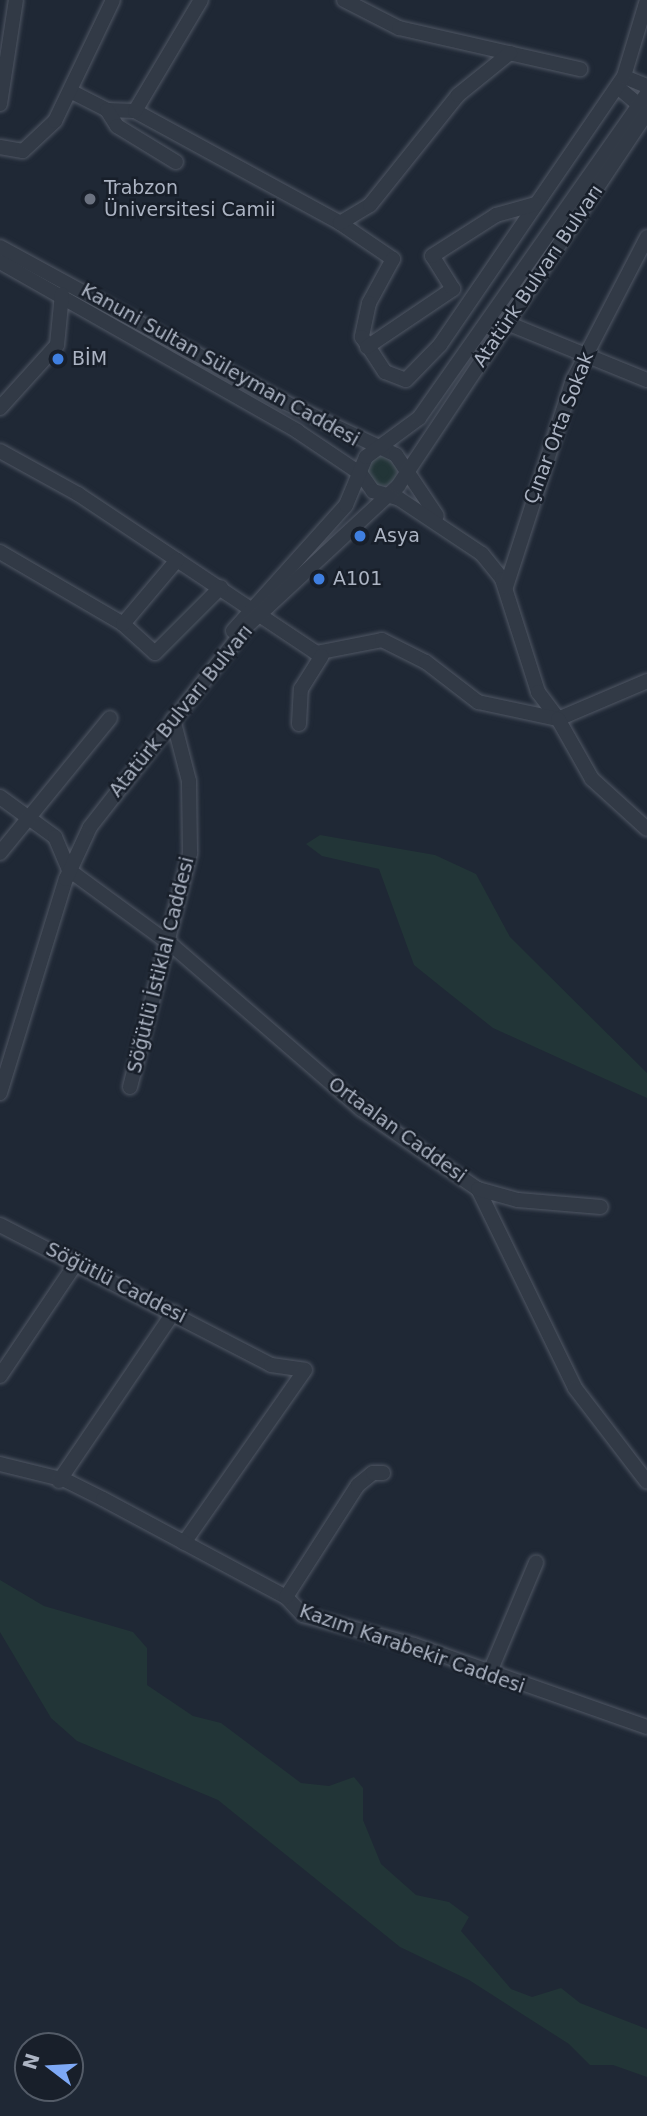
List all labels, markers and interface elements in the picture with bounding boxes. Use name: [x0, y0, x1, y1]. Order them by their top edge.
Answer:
place label: Trabzon Üniversitesi Camii: [104, 177, 275, 221]
street label: Atatürk Bulvarı Bulvarı: [468, 181, 608, 371]
marker: Trabzon Üniversitesi Camii: [82, 191, 98, 207]
street label: Kanuni Sultan Süleyman Caddesi: [77, 279, 363, 451]
place label: BİM: [72, 348, 107, 370]
street label: Çınar Orta Sokak: [520, 349, 598, 507]
marker: BİM: [50, 351, 66, 367]
place label: Asya: [374, 525, 420, 547]
marker: Asya: [352, 528, 368, 544]
place label: A101: [333, 568, 382, 590]
marker: A101: [311, 571, 327, 587]
street label: Atatürk Bulvarı Bulvarı: [105, 620, 257, 802]
street label: Söğütlü İstiklal Caddesi: [123, 855, 199, 1075]
street label: Ortaalan Caddesi: [324, 1072, 470, 1188]
street label: Söğütlü Caddesi: [42, 1238, 190, 1328]
street label: Kazım Karabekir Caddesi: [296, 1600, 528, 1698]
north arrow: [14, 2032, 84, 2102]
text: N: [18, 2051, 44, 2072]

